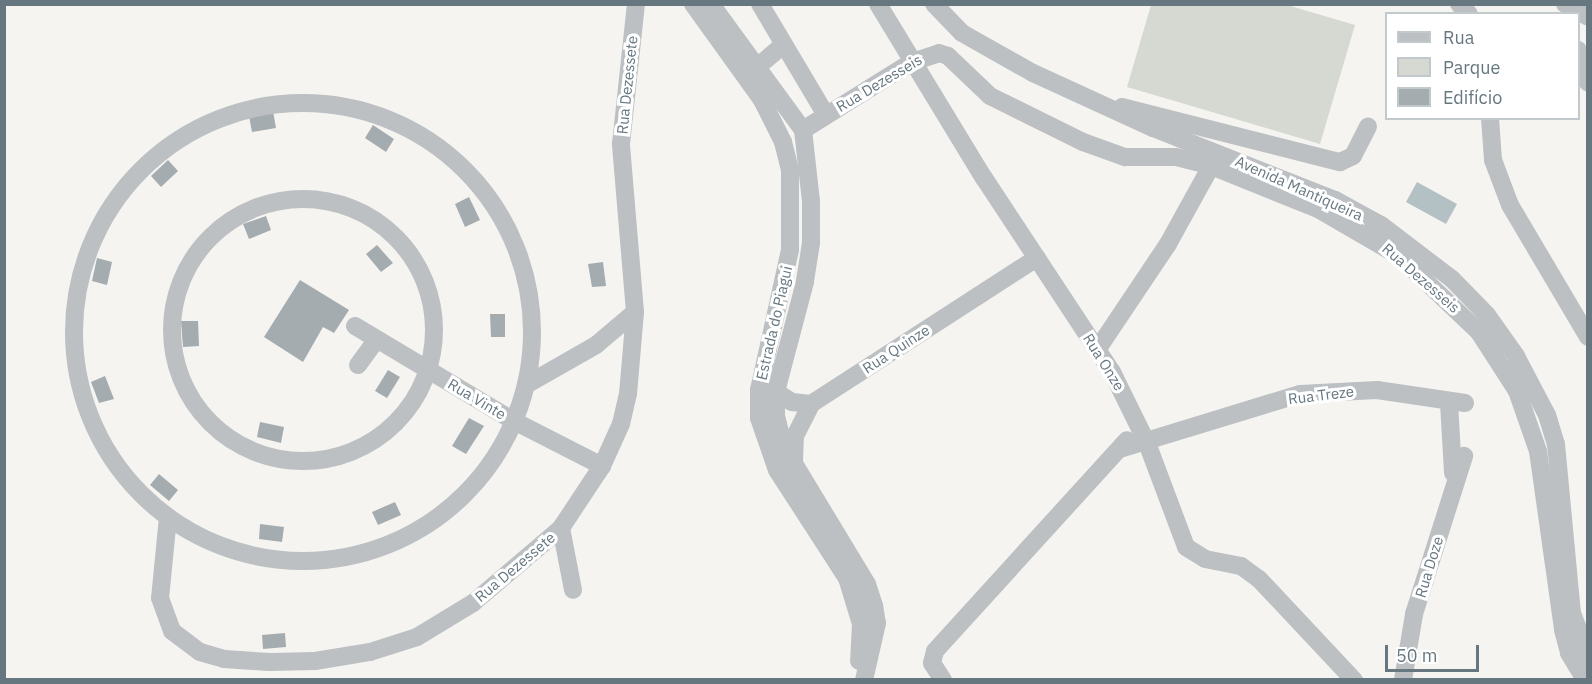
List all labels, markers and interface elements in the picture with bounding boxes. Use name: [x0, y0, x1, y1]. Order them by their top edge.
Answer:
legend: [1385, 12, 1580, 120]
text: Rua: [1443, 26, 1474, 49]
street label: Rua Dezessete: [613, 35, 641, 135]
street label: Rua Dezesseis: [833, 50, 925, 116]
text: Parque: [1443, 56, 1500, 79]
text: Edifício: [1443, 86, 1502, 109]
street label: Avenida Mantiqueira: [1232, 152, 1366, 224]
street label: Rua Dezesseis: [1379, 239, 1463, 317]
street label: Estrada do Piagui: [752, 264, 796, 382]
street label: Rua Quinze: [859, 321, 933, 377]
street label: Rua Onze: [1079, 330, 1129, 394]
street label: Rua Vinte: [445, 375, 509, 423]
street label: Rua Treze: [1287, 382, 1355, 408]
street label: Rua Dezessete: [471, 528, 559, 606]
street label: Rua Doze: [1411, 534, 1447, 600]
scale bar: [1388, 633, 1482, 671]
text: 50 m: [1396, 644, 1438, 667]

